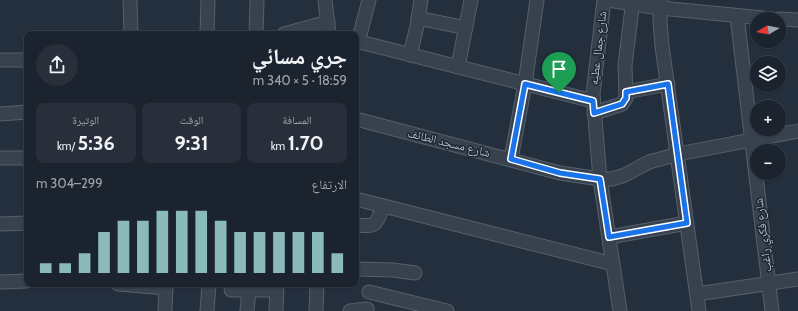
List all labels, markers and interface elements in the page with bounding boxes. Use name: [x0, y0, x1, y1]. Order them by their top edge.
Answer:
street label: شارع جمال عطيه: [586, 10, 610, 86]
north arrow: [750, 12, 786, 48]
map controls: [750, 12, 786, 180]
text: جري مسائي: [252, 43, 347, 70]
button: share: [36, 44, 78, 86]
pin: [542, 52, 576, 93]
button: layers: [750, 56, 786, 92]
icon: arrive: [548, 58, 570, 80]
text: 18:59 · 5 × 340 m: [253, 72, 347, 88]
button: +: [750, 100, 786, 136]
text: الوتيرة: [72, 113, 99, 127]
text: الوقت: [180, 113, 203, 127]
text: المسافة: [283, 113, 312, 127]
street label: شارع مسجد الطائف: [406, 125, 492, 161]
text: 5:36: [78, 131, 115, 155]
text: 9:31: [175, 131, 208, 155]
text: 1.70: [288, 131, 324, 155]
text: /km: [57, 139, 78, 153]
text: km: [271, 139, 288, 153]
button: −: [750, 144, 786, 180]
text: 299–304 m: [36, 175, 103, 191]
text: الارتفاع: [312, 176, 347, 192]
street label: شارع فكري راغب: [751, 197, 778, 273]

